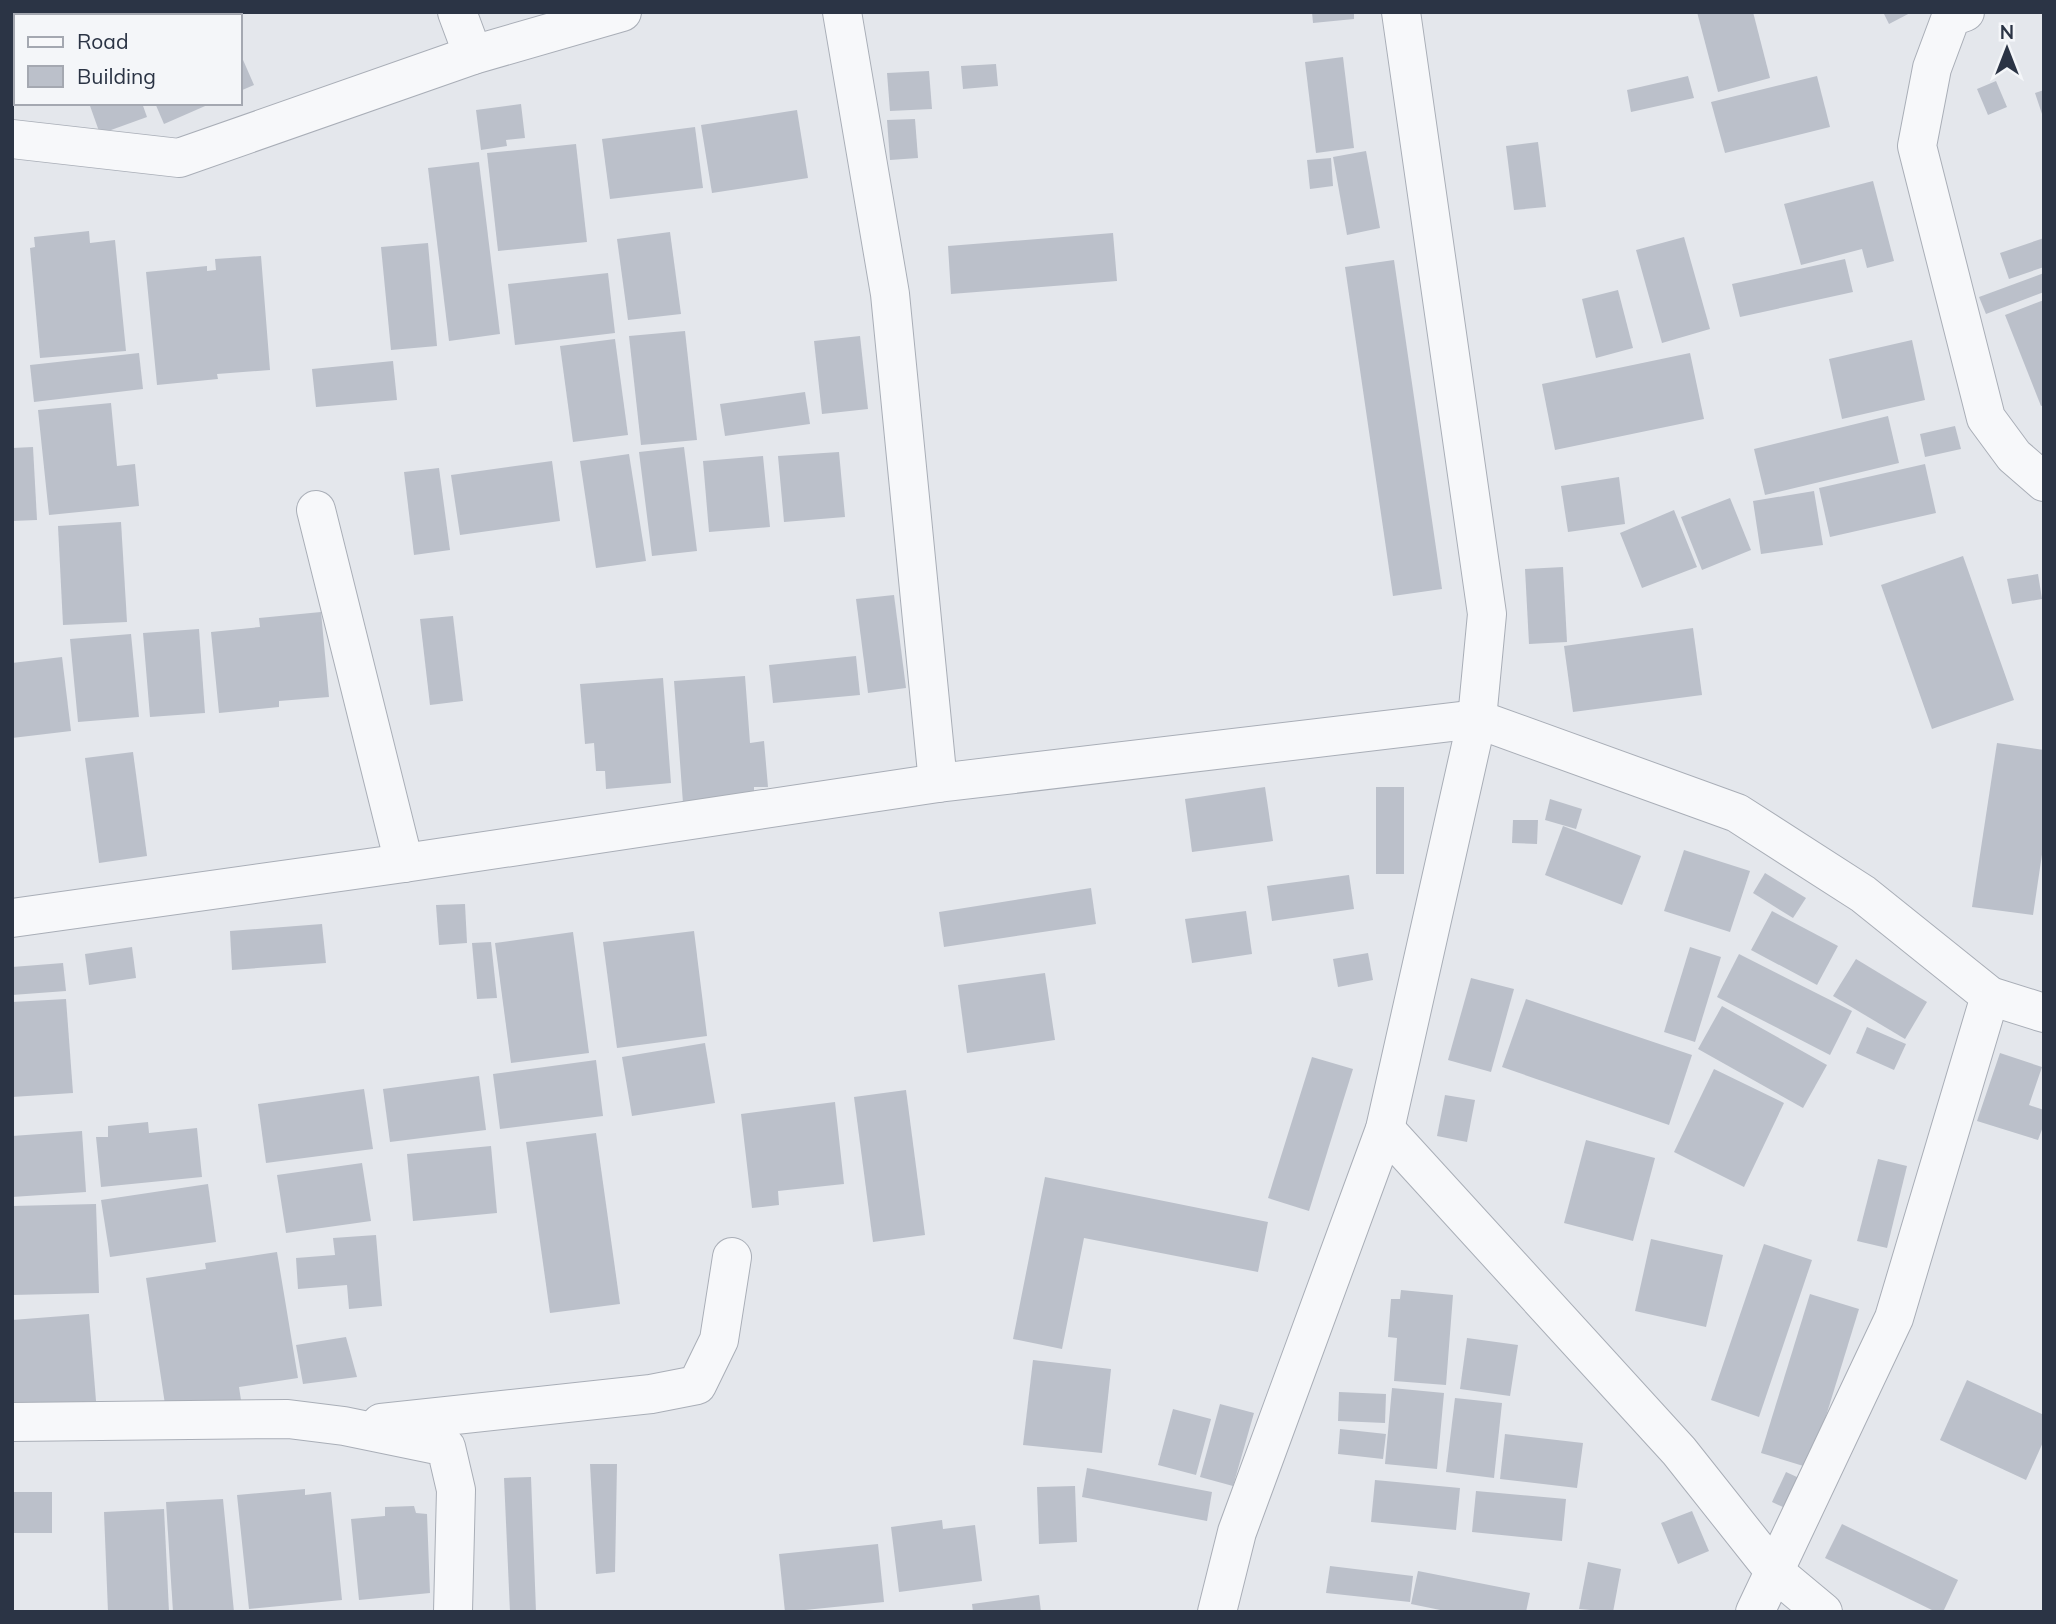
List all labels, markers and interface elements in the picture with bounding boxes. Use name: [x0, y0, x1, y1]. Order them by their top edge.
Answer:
legend: [14, 14, 242, 105]
north arrow: [1972, 14, 2042, 84]
text: N: [2000, 20, 2014, 44]
text: Road: [77, 28, 128, 54]
text: Building: [77, 63, 156, 89]

